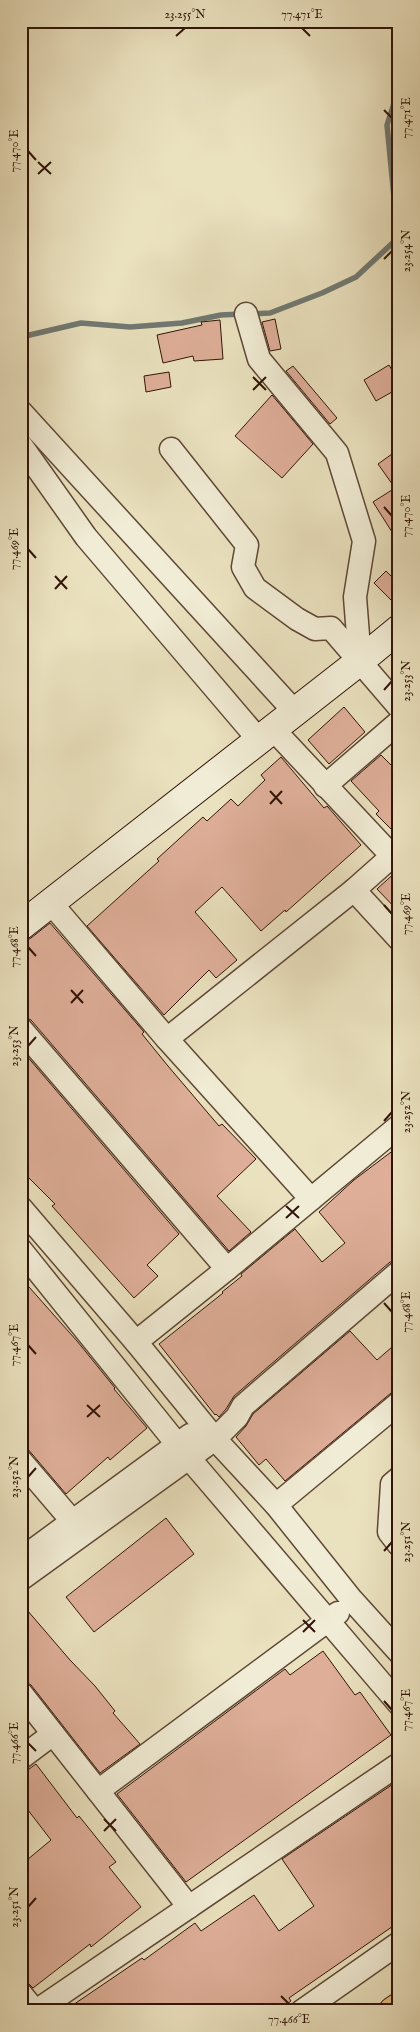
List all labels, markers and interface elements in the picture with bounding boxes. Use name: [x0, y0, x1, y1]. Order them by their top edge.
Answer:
text: 23.255°N: [164, 7, 206, 22]
text: 77.471°E: [281, 7, 323, 22]
text: 77.471°E: [399, 97, 414, 139]
text: 77.470°E: [7, 129, 22, 173]
text: 23.254°N: [399, 229, 414, 272]
text: 77.470°E: [399, 494, 414, 538]
text: 77.469°E: [7, 528, 22, 570]
text: 23.253°N: [399, 660, 414, 702]
text: 77.469°E: [399, 893, 414, 935]
text: 77.468°E: [7, 926, 22, 968]
text: 23.253°N: [7, 1025, 22, 1067]
text: 23.252°N: [399, 1090, 414, 1133]
text: 77.468°E: [399, 1291, 414, 1333]
text: 77.467°E: [7, 1324, 22, 1366]
text: 23.252°N: [7, 1455, 22, 1498]
text: 23.251°N: [399, 1521, 414, 1563]
text: 77.467°E: [399, 1689, 414, 1731]
text: 77.466°E: [7, 1722, 22, 1764]
text: 23.251°N: [7, 1886, 22, 1928]
text: 77.466°E: [268, 2012, 310, 2027]

